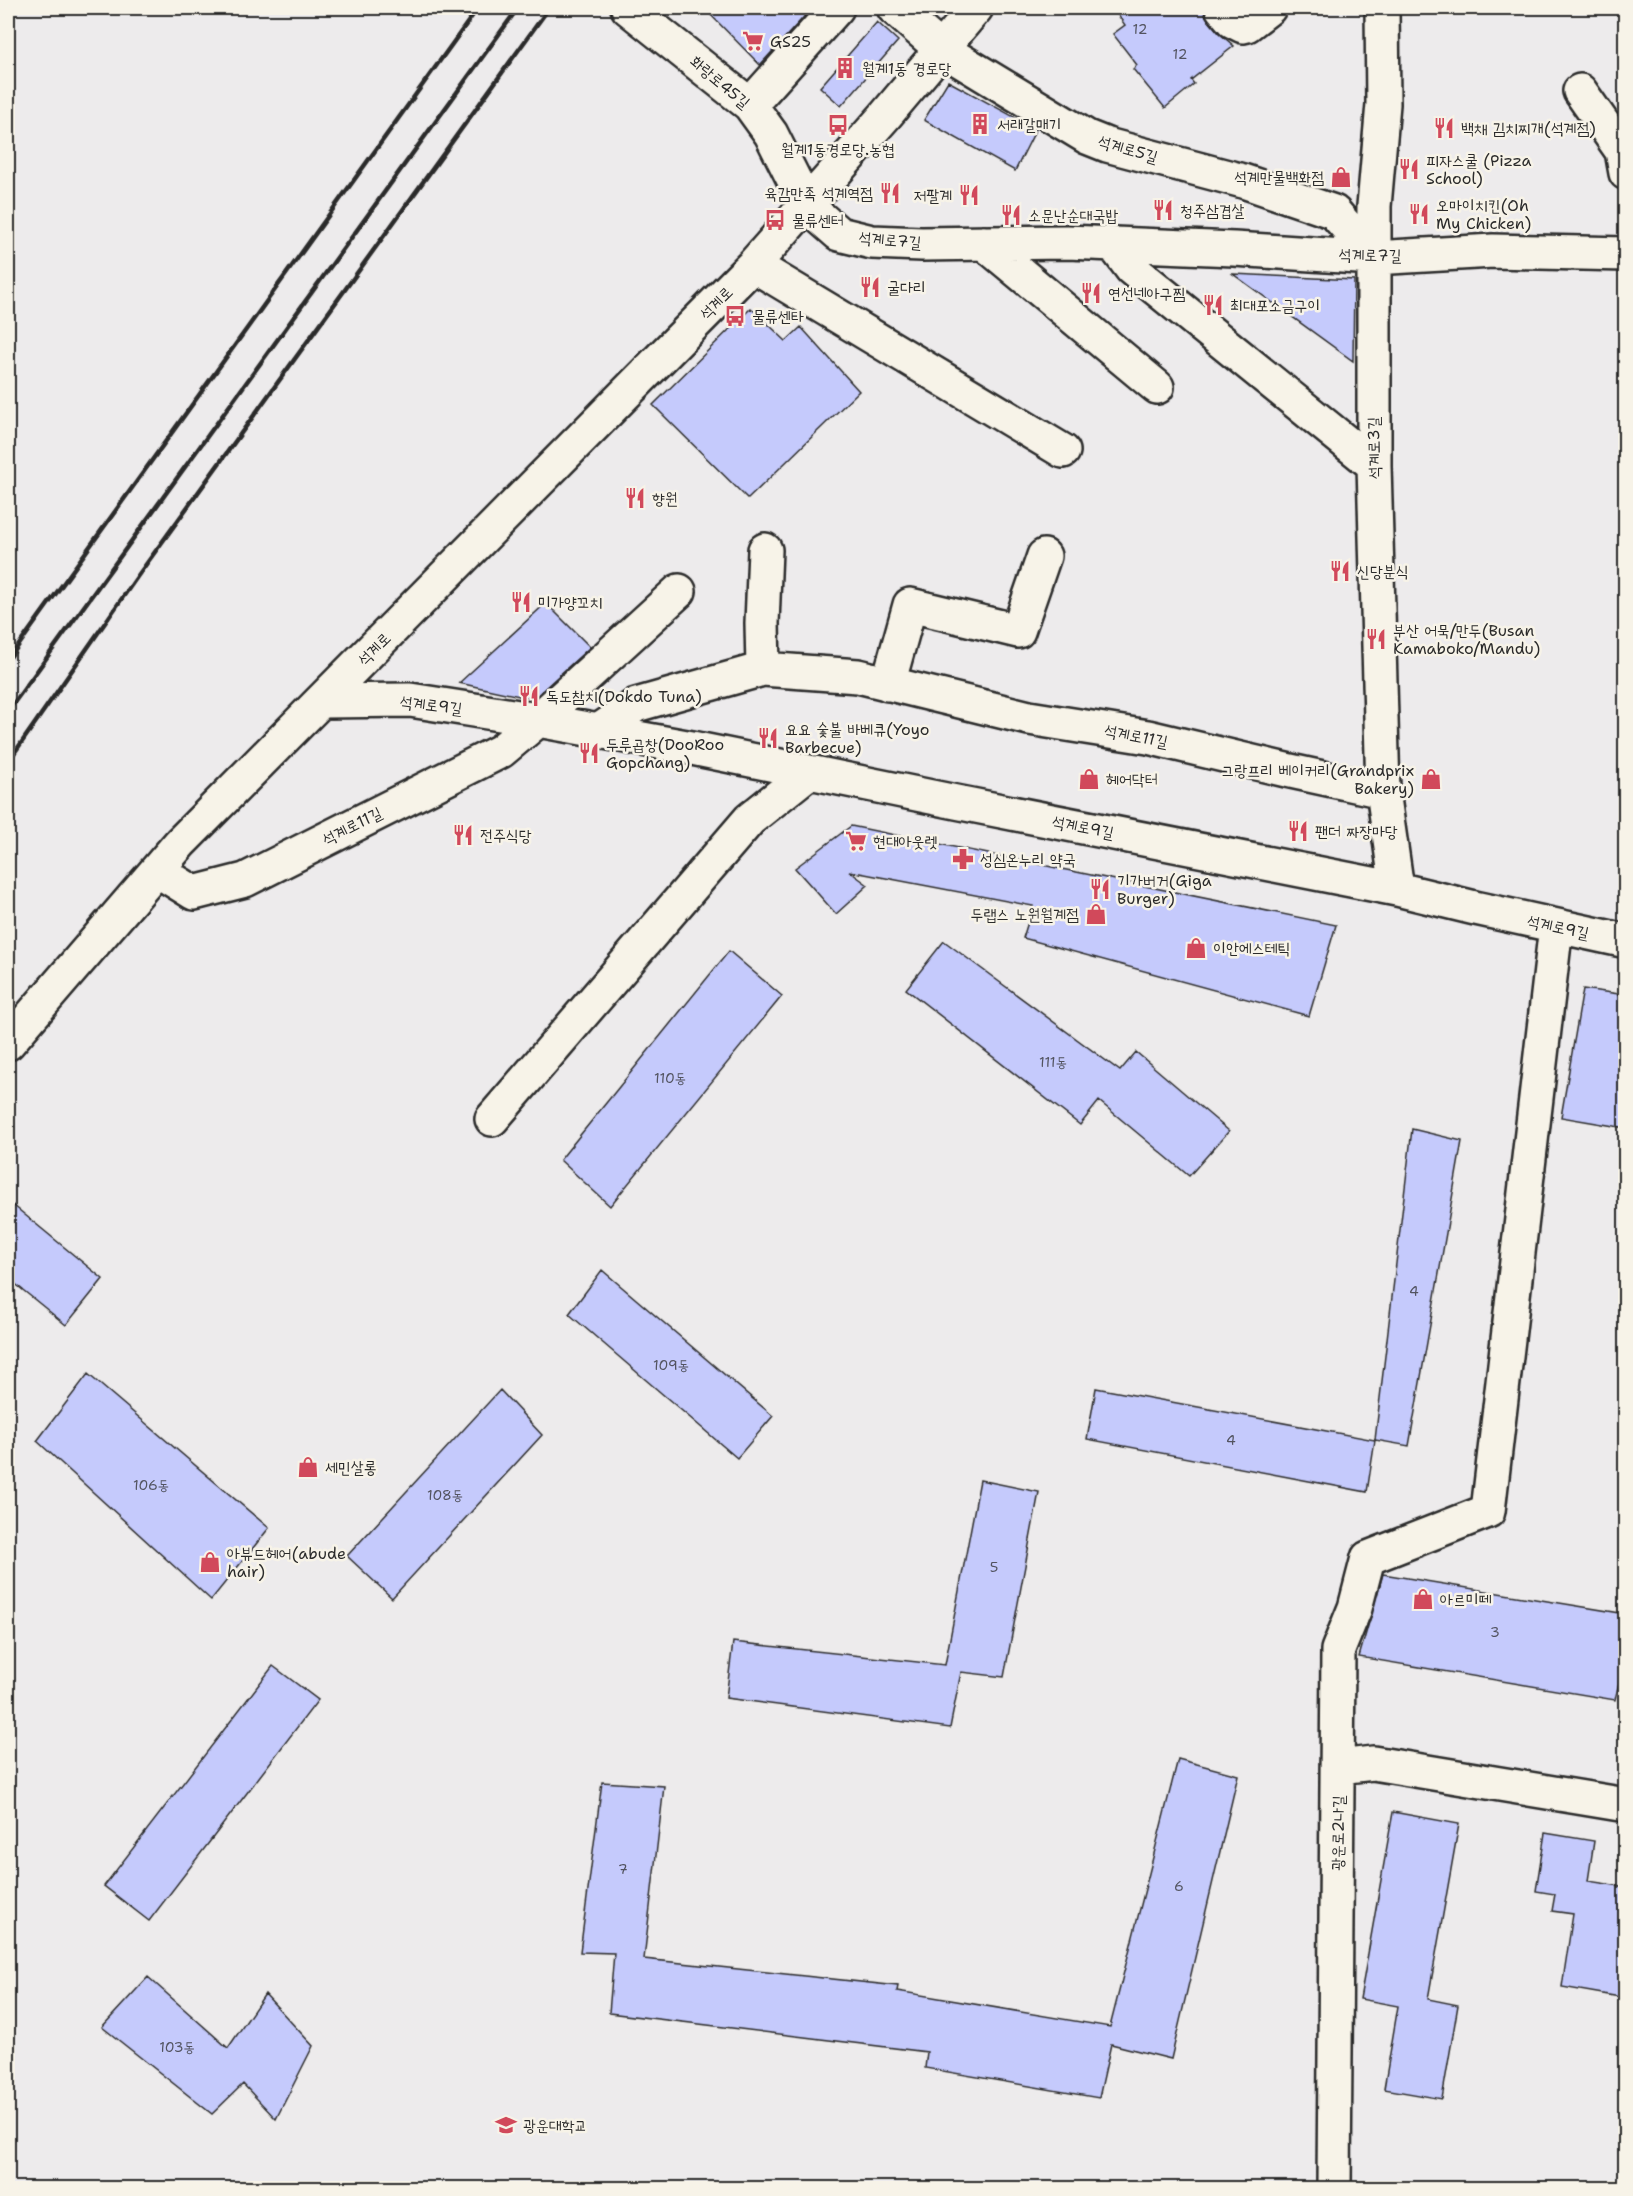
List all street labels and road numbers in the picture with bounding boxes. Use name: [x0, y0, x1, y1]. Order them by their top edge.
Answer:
street label: 화랑로45길: [686, 51, 754, 113]
street label: 석계로5길: [1096, 130, 1160, 168]
street label: 석계로7길: [858, 227, 922, 253]
street label: 석계로7길: [1338, 244, 1402, 266]
street label: 석계로: [695, 282, 737, 324]
street label: 석계로3길: [1363, 416, 1385, 480]
street label: 석계로: [353, 628, 395, 670]
street label: 석계로9길: [399, 691, 464, 719]
street label: 석계로11길: [1102, 720, 1170, 752]
street label: 석계로11길: [319, 802, 386, 850]
street label: 석계로9길: [1050, 811, 1116, 843]
street label: 석계로9길: [1525, 910, 1591, 944]
street label: 광운로2나길: [1327, 1795, 1349, 1871]

